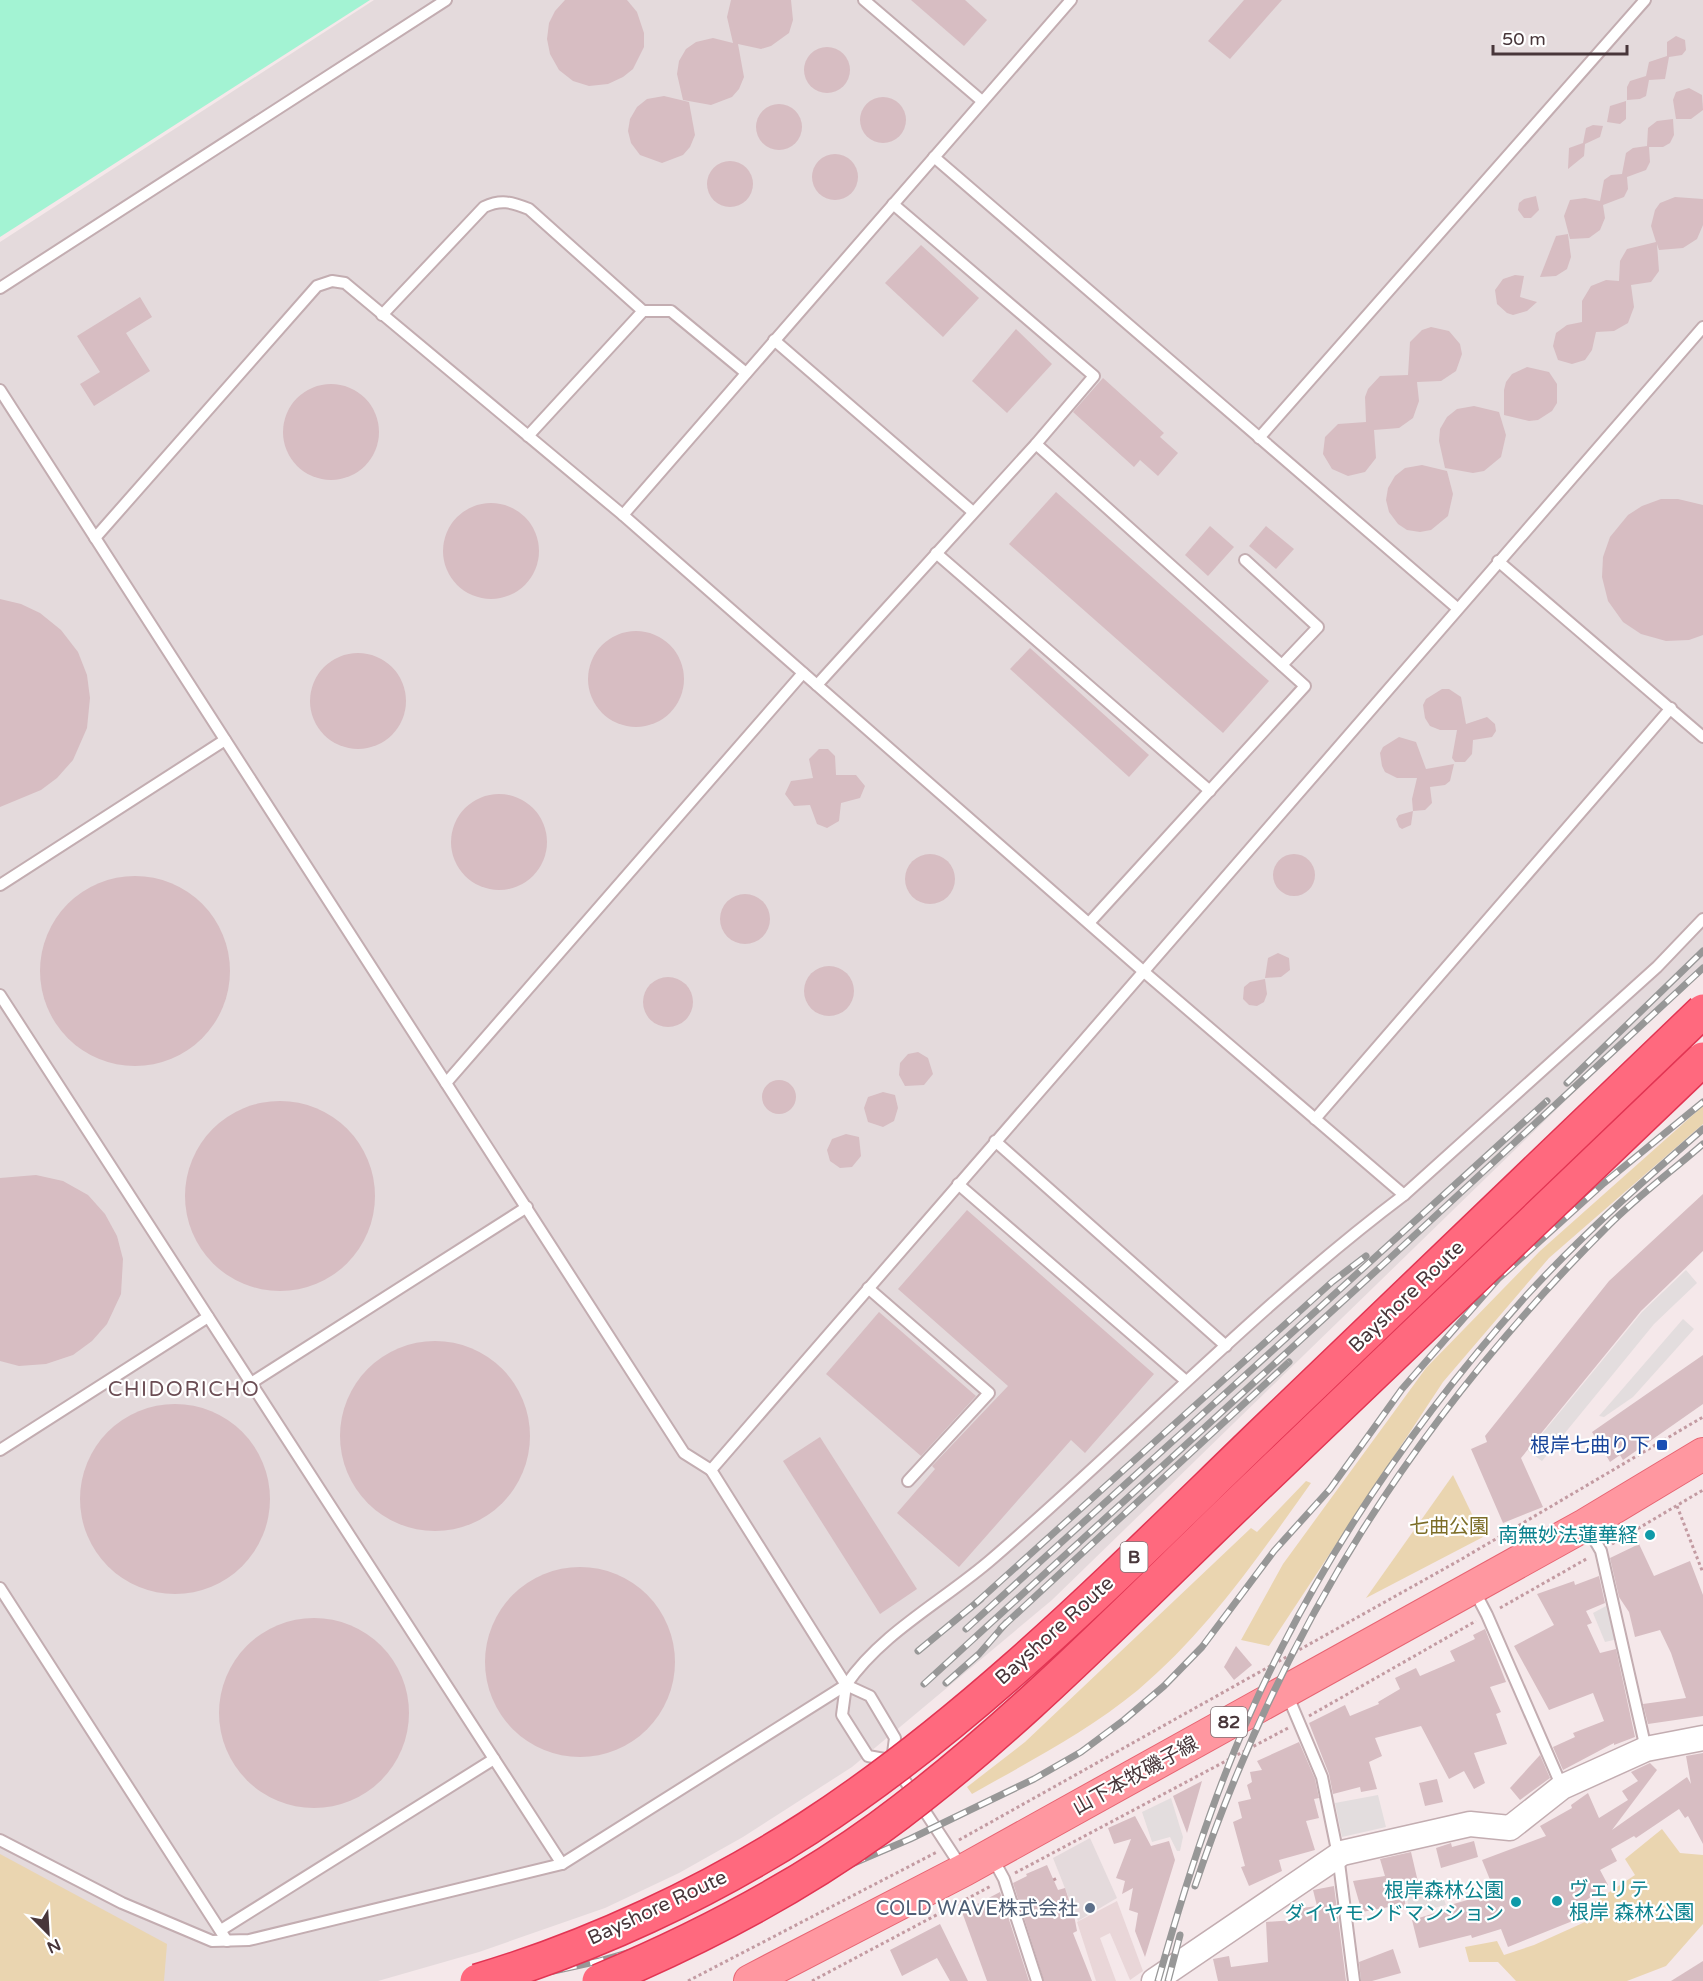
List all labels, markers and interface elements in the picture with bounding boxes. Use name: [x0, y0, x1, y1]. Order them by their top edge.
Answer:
scale bar: [1493, 18, 1626, 56]
text: 50 m: [1502, 28, 1546, 50]
street label: Bayshore Route: [1344, 1236, 1469, 1358]
district label: CHIDORICHO: [108, 1377, 260, 1402]
place label: 根岸七曲り下: [1530, 1434, 1650, 1458]
marker: 根岸七曲り下: [1655, 1438, 1669, 1452]
park label: 七曲公園: [1409, 1515, 1489, 1539]
place label: 南無妙法蓮華経: [1498, 1524, 1638, 1548]
marker: 南無妙法蓮華経: [1643, 1528, 1657, 1542]
road number: B: [1120, 1542, 1148, 1572]
street label: Bayshore Route: [991, 1571, 1119, 1690]
road number: 82: [1211, 1707, 1247, 1737]
street label: 山下本牧磯子線: [1068, 1731, 1203, 1820]
street label: Bayshore Route: [584, 1865, 731, 1951]
place label: ヴェリテ 根岸 森林公園: [1569, 1878, 1694, 1925]
place label: 根岸森林公園 ダイヤモンドマンション: [1285, 1879, 1504, 1926]
marker: ヴェリテ 根岸 森林公園: [1550, 1894, 1564, 1908]
marker: 根岸森林公園 ダイヤモンドマンション: [1509, 1895, 1523, 1909]
place label: COLD WAVE株式会社: [876, 1897, 1078, 1921]
marker: COLD WAVE株式会社: [1083, 1901, 1097, 1915]
north arrow: [18, 1903, 78, 1963]
text: N: [44, 1934, 64, 1958]

